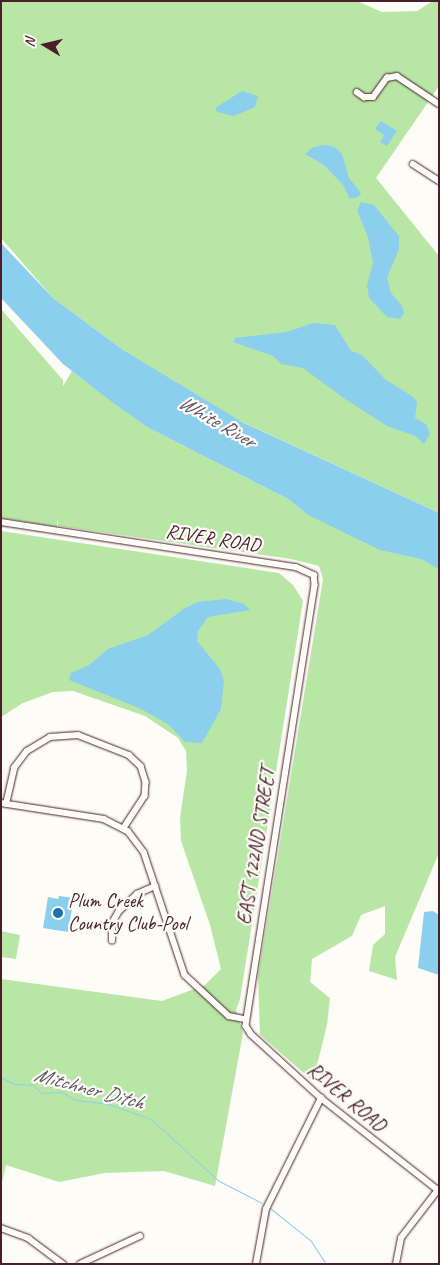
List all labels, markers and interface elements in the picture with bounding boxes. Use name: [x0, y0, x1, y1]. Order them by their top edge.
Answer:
north arrow: [20, 20, 70, 70]
text: N: [21, 37, 39, 48]
water label: White River: [174, 389, 260, 453]
street label: RIVER ROAD: [164, 519, 262, 557]
street label: EAST 122ND STREET: [232, 766, 280, 926]
place label: Plum Creek Country Club-Pool: [68, 889, 188, 936]
marker: Plum Creek Country Club-Pool: [52, 907, 64, 919]
street label: RIVER ROAD: [303, 1057, 391, 1137]
water label: Mitchner Ditch: [32, 1061, 146, 1115]

